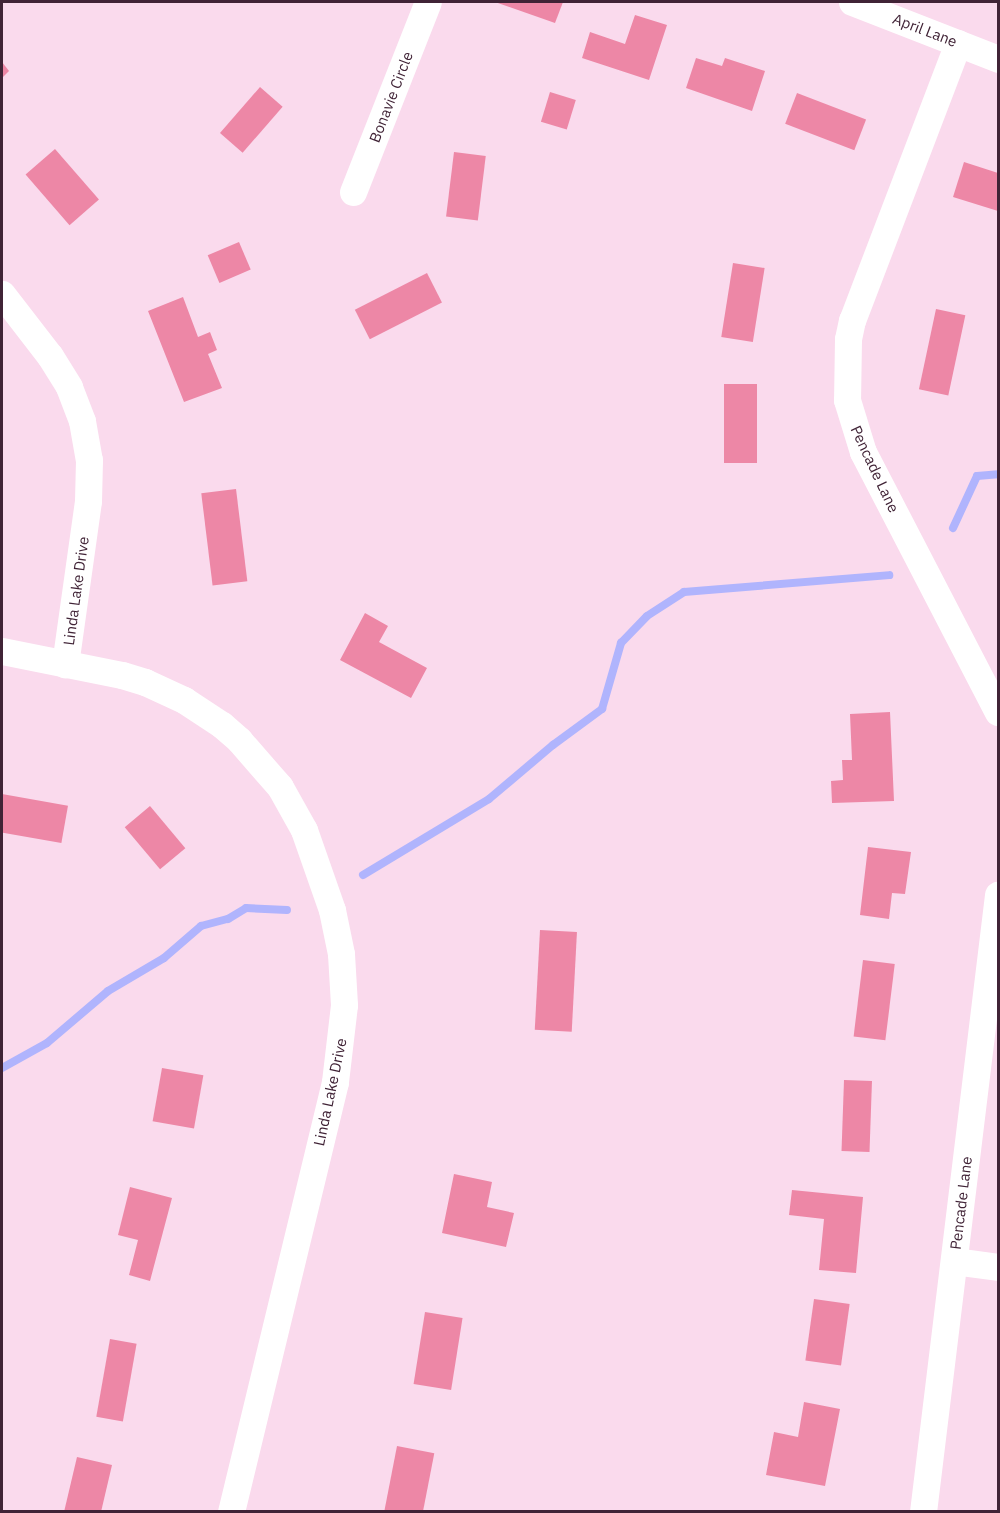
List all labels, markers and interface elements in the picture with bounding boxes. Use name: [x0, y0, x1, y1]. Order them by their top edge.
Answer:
street label: April Lane: [890, 10, 960, 50]
street label: Bonavie Circle: [365, 49, 417, 145]
street label: Pencade Lane: [847, 423, 903, 515]
street label: Linda Lake Drive: [59, 535, 93, 647]
street label: Linda Lake Drive: [310, 1036, 350, 1148]
street label: Pencade Lane: [946, 1155, 976, 1251]

